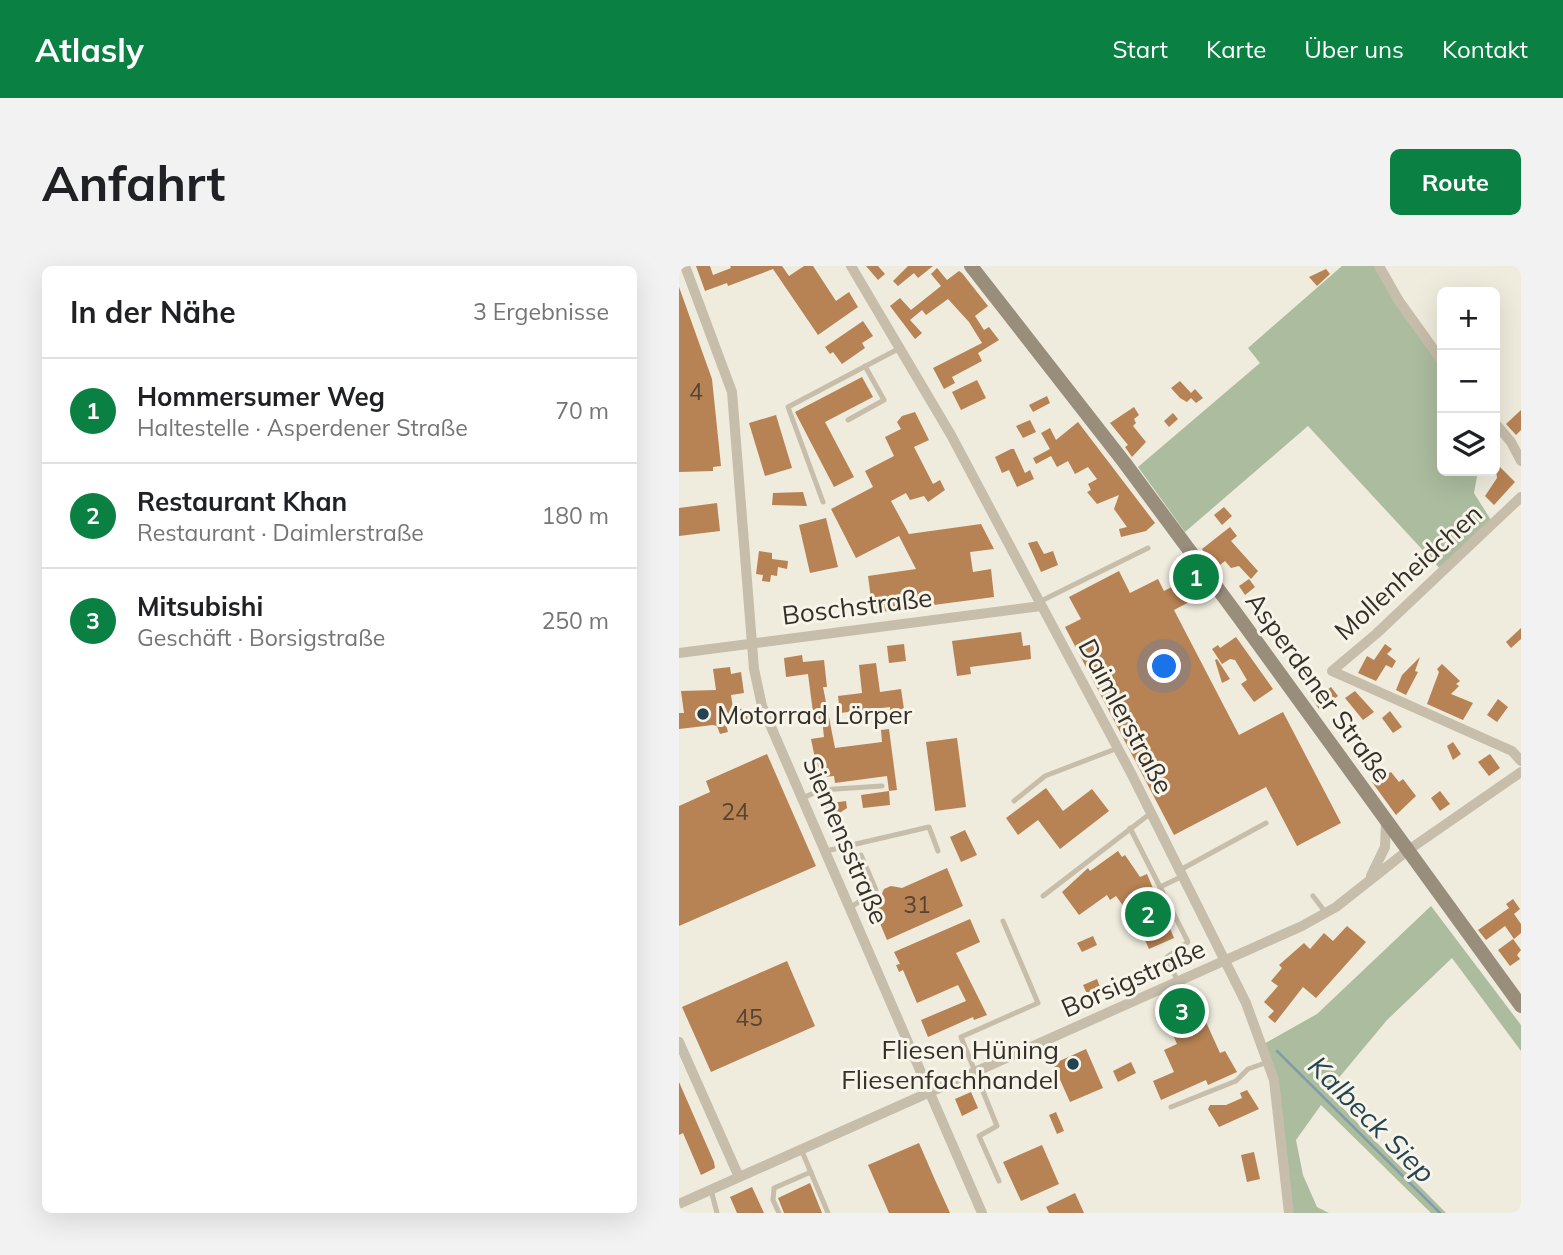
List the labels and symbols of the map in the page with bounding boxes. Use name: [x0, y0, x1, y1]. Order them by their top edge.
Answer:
house number: 4: [689, 377, 703, 406]
street label: Mollenheidchen: [1327, 497, 1489, 647]
pin: 1: [1173, 551, 1219, 603]
street label: Boschstraße: [780, 580, 934, 632]
street label: Asperdener Straße: [1239, 585, 1399, 789]
street label: Daimlerstraße: [1071, 633, 1181, 799]
your location: [1147, 649, 1181, 683]
place label: Motorrad Lörper: [717, 698, 913, 731]
marker: Motorrad Lörper: [695, 706, 711, 722]
street label: Siemensstraße: [796, 751, 896, 929]
house number: 24: [721, 797, 749, 826]
pin: 2: [1125, 888, 1171, 940]
house number: 31: [903, 890, 931, 919]
street label: Borsigstraße: [1056, 932, 1210, 1024]
pin: 3: [1159, 985, 1205, 1037]
house number: 45: [735, 1003, 763, 1032]
place label: Fliesen Hüning Fliesenfachhandel: [841, 1033, 1059, 1096]
water label: Kalbeck Siep: [1301, 1048, 1443, 1190]
marker: Fliesen Hüning Fliesenfachhandel: [1065, 1056, 1081, 1072]

